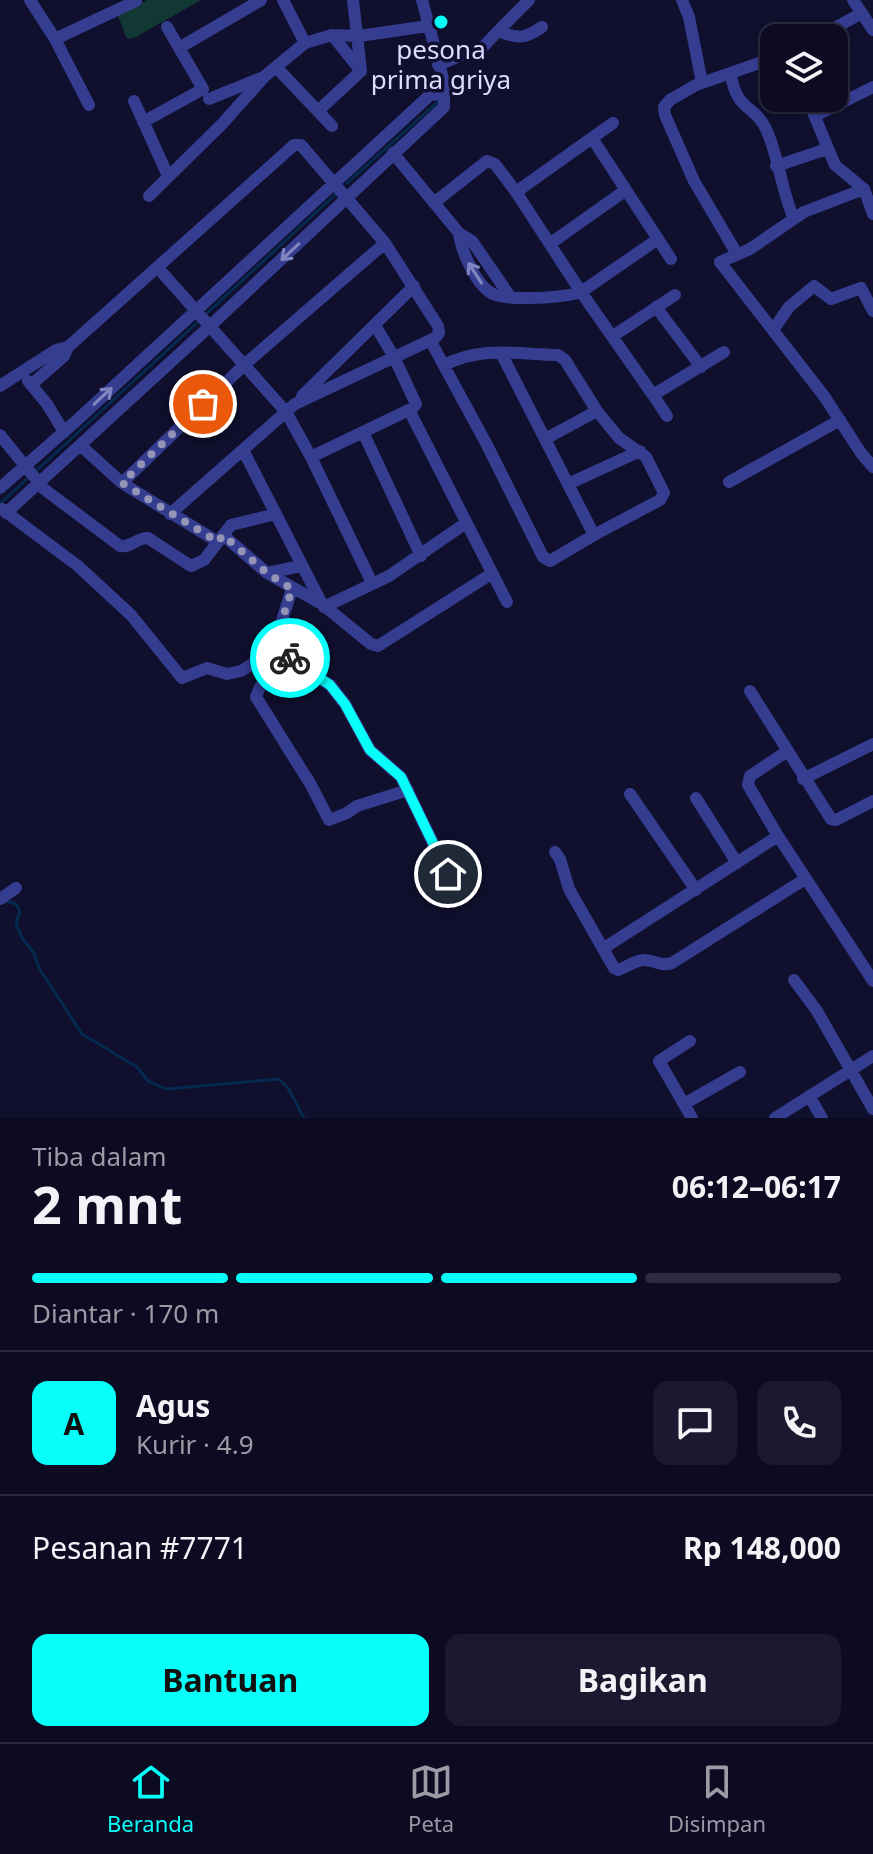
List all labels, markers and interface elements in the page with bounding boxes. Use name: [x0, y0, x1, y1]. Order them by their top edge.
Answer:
marker: pesona prima griya: [432, 13, 450, 31]
map controls: [760, 24, 848, 112]
button: layers: [760, 24, 848, 112]
place label: pesona prima griya: [371, 31, 511, 97]
one-way arrow: [280, 242, 300, 260]
one-way arrow: [467, 262, 483, 285]
pin: [169, 370, 237, 438]
icon: bag: [181, 382, 225, 426]
one-way arrow: [93, 387, 113, 406]
courier: [250, 618, 330, 698]
icon: bike: [268, 636, 312, 680]
pin: [414, 840, 482, 908]
icon: home: [426, 852, 470, 896]
text: Tiba dalam: [32, 1138, 167, 1174]
text: 06:12–06:17: [672, 1166, 841, 1207]
text: 2 mnt: [32, 1168, 182, 1239]
text: Diantar · 170 m: [32, 1295, 219, 1331]
button: chat: [653, 1381, 737, 1465]
button: phone: [757, 1381, 841, 1465]
text: Agus: [136, 1385, 210, 1426]
text: A: [64, 1403, 84, 1444]
text: Kurir · 4.9: [136, 1426, 254, 1462]
text: Pesanan #7771: [32, 1527, 248, 1568]
text: Rp 148,000: [683, 1527, 841, 1568]
button: Bantuan: [32, 1634, 429, 1726]
button: Bagikan: [445, 1634, 841, 1726]
tab: Beranda: [107, 1760, 194, 1838]
tab: Peta: [408, 1760, 454, 1838]
tab: Disimpan: [668, 1760, 766, 1838]

